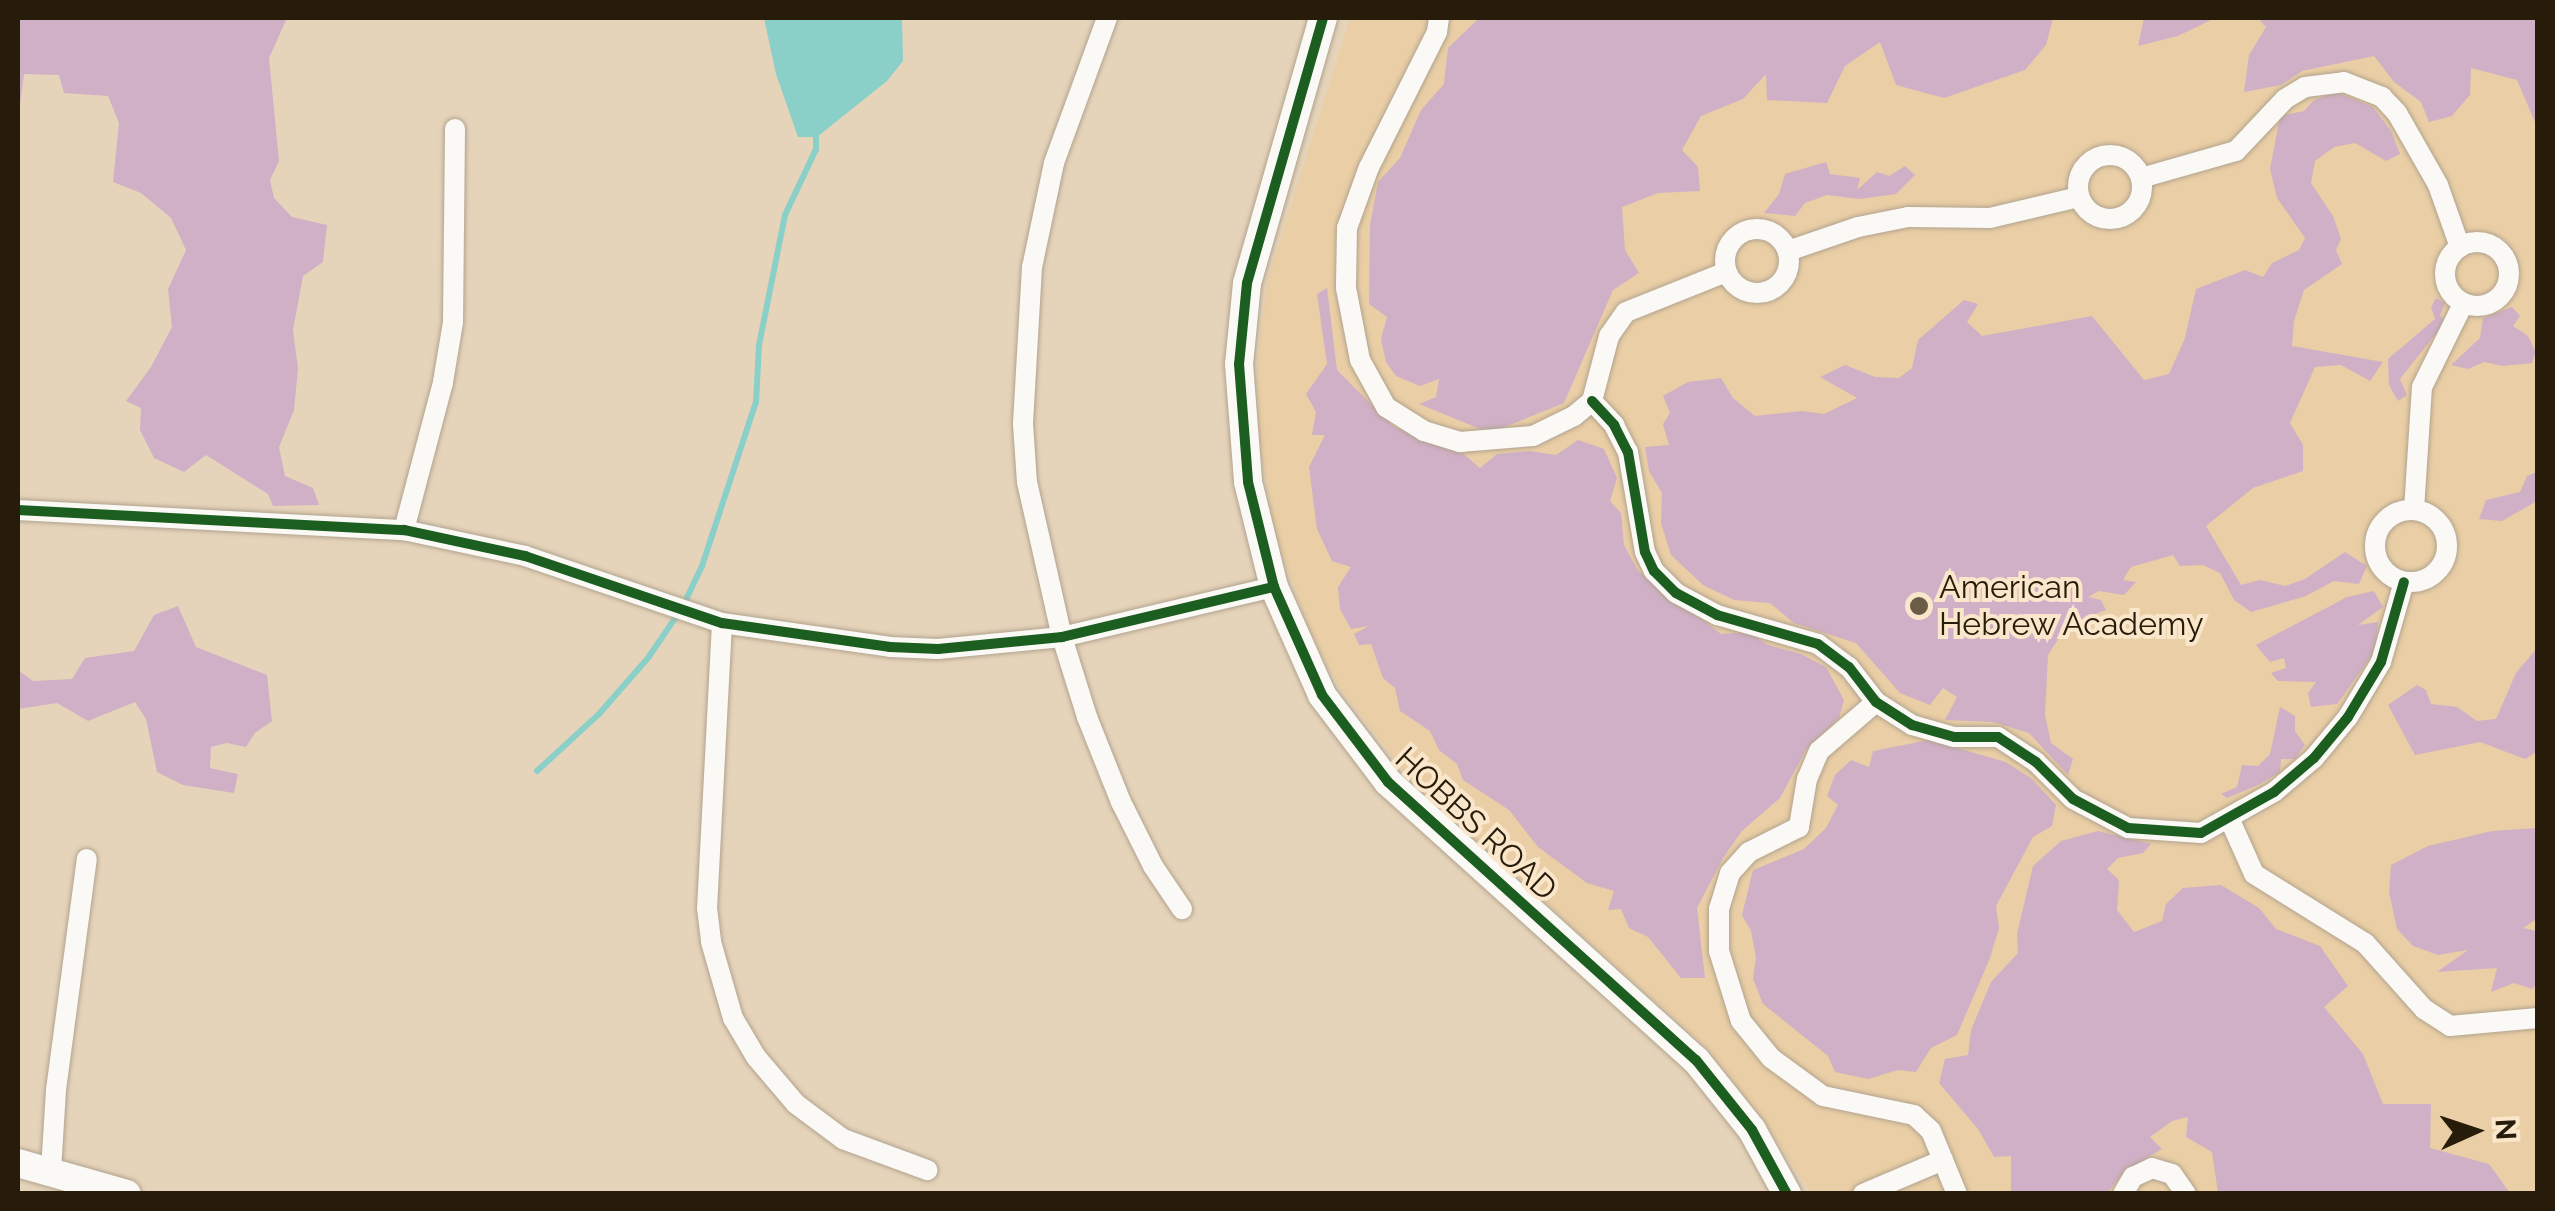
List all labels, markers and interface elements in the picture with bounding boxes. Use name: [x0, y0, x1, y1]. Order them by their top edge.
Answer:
place label: American Hebrew Academy: [1939, 569, 2205, 644]
marker: American Hebrew Academy: [1908, 595, 1930, 617]
street label: HOBBS ROAD: [1387, 740, 1565, 908]
north arrow: [2425, 1081, 2525, 1181]
text: N: [2488, 1118, 2522, 1141]

